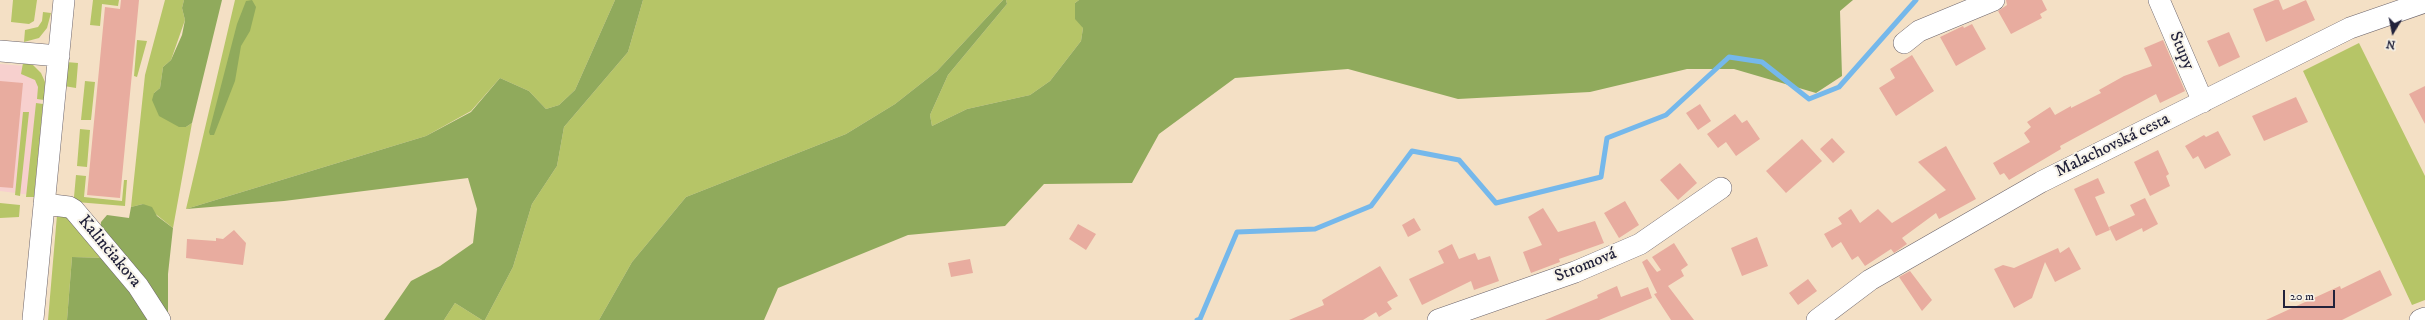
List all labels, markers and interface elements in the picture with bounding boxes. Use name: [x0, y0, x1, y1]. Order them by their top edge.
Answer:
north arrow: [2373, 12, 2413, 52]
street label: Stupy: [2164, 29, 2198, 73]
text: N: [2385, 36, 2397, 51]
street label: Malachovská cesta: [2052, 110, 2174, 182]
street label: Kalinčiakova: [73, 212, 145, 292]
street label: Stromová: [1552, 244, 1620, 288]
scale bar: [2285, 282, 2337, 308]
text: 20 m: [2290, 289, 2314, 304]

